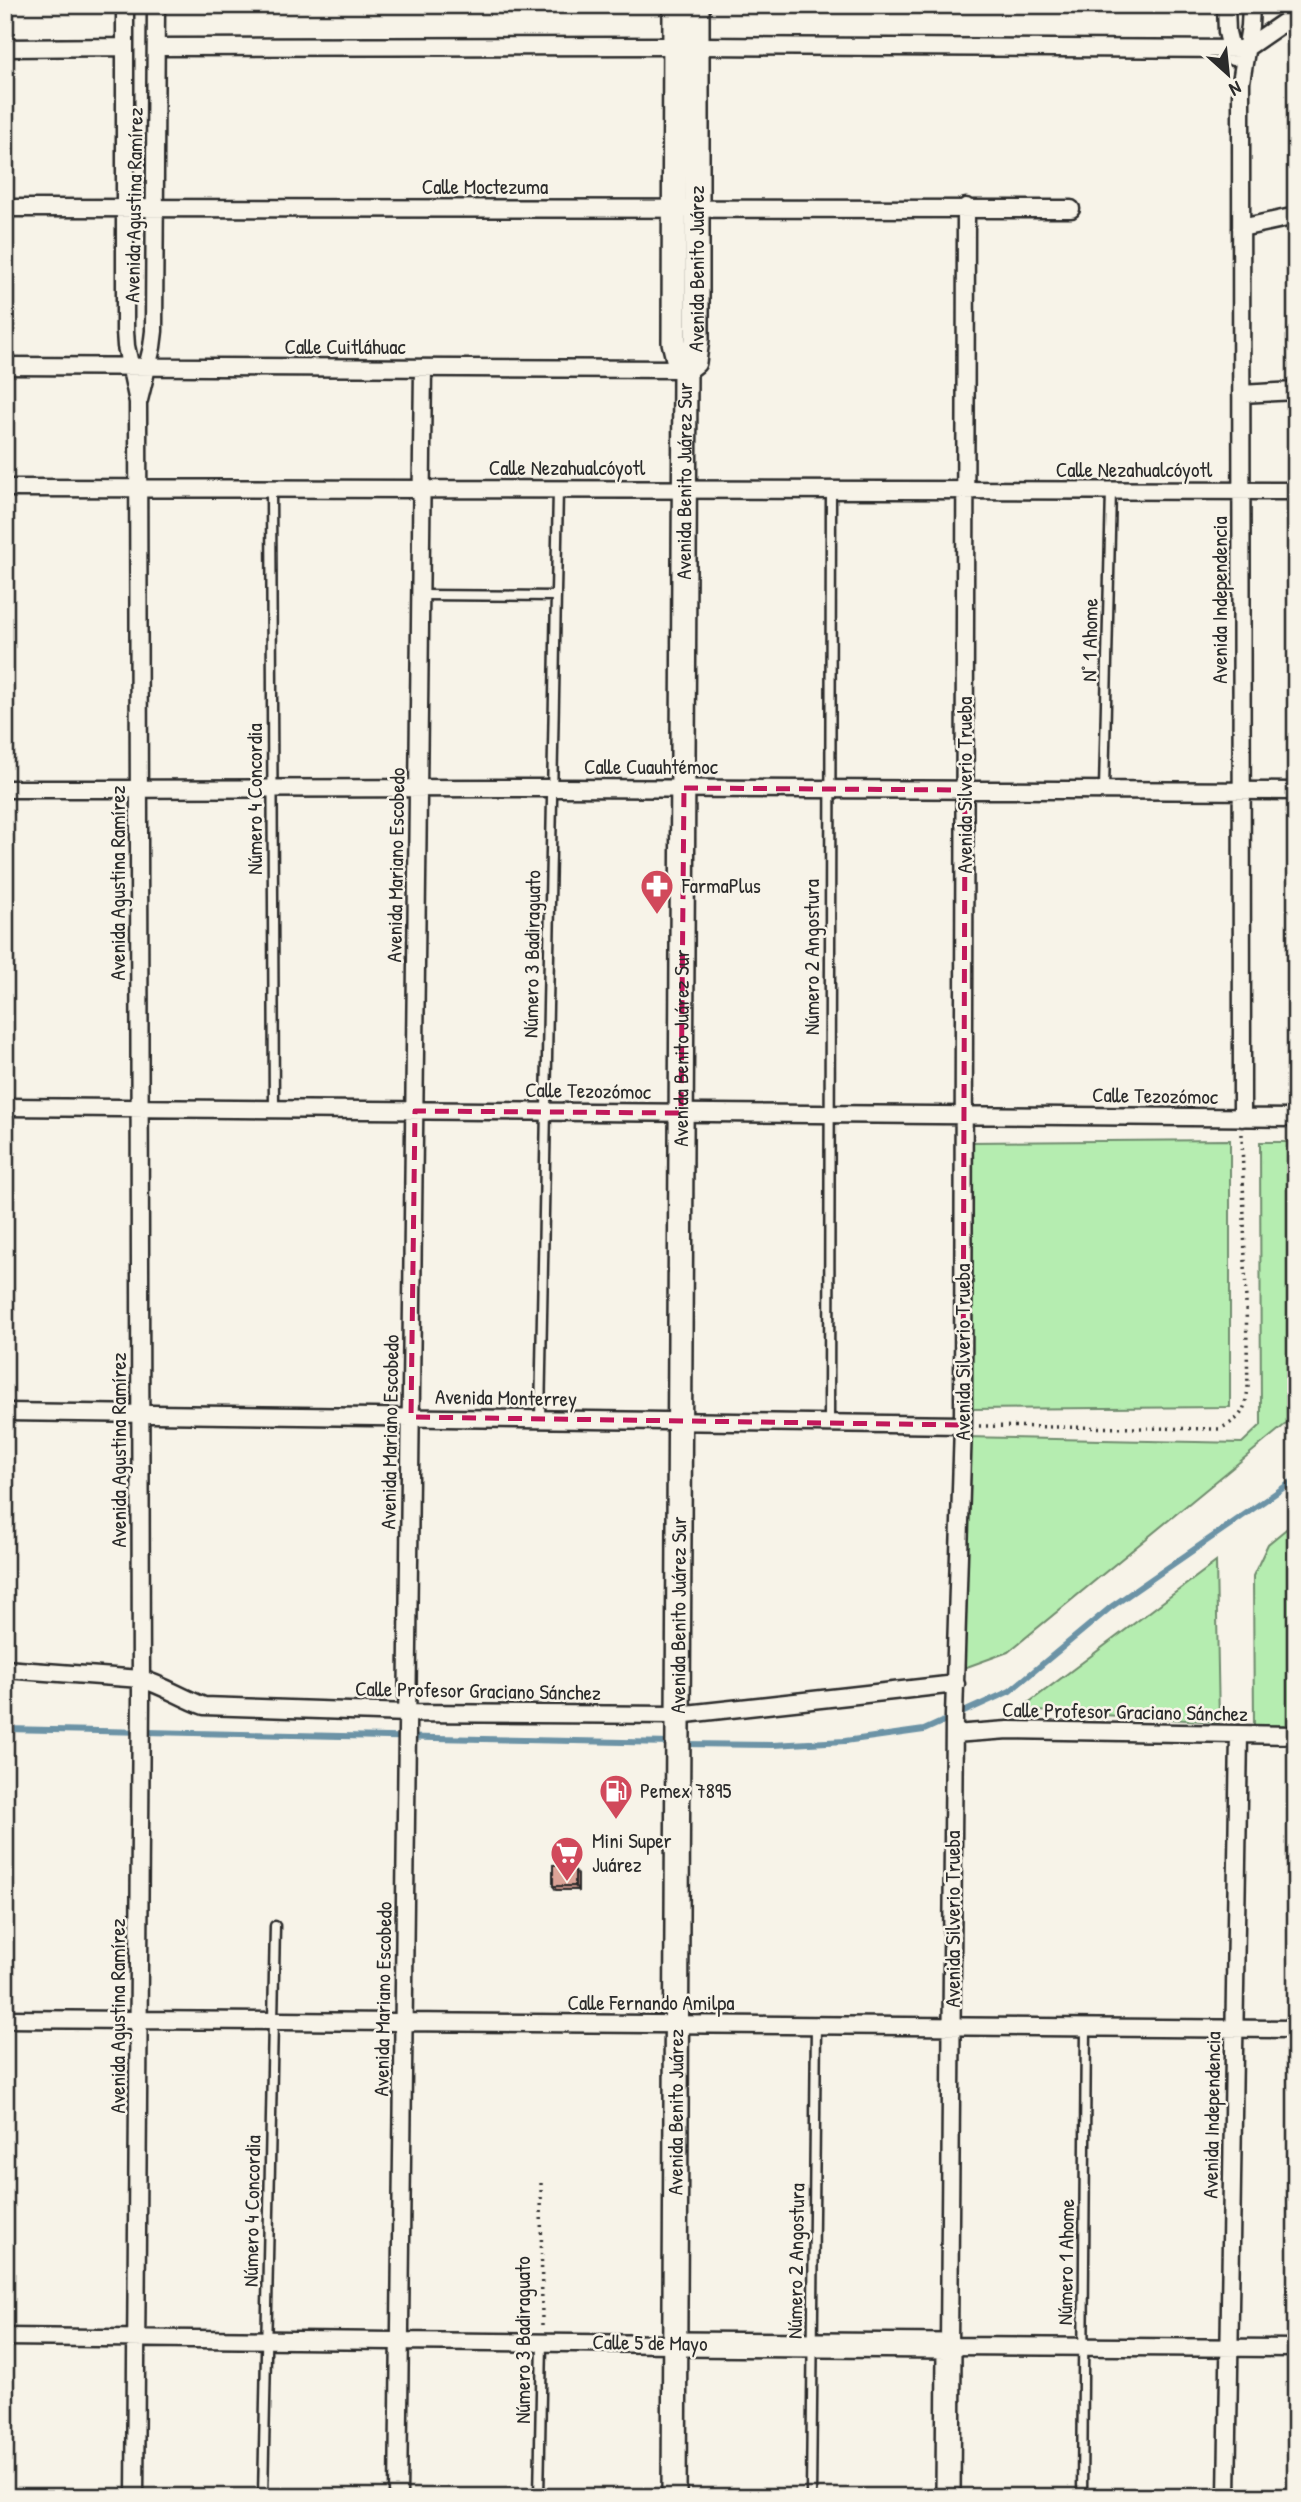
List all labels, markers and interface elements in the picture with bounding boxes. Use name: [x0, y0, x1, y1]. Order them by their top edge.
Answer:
north arrow: [1192, 38, 1262, 108]
text: N: [1225, 75, 1246, 103]
street label: Avenida Agustina Ramírez: [117, 107, 150, 303]
street label: Calle Moctezuma: [422, 172, 548, 201]
street label: Avenida Benito Juárez: [680, 186, 711, 353]
street label: Calle Cuitláhuac: [284, 332, 406, 361]
street label: Avenida Benito Juárez Sur: [669, 382, 699, 580]
street label: Calle Nezahualcóyotl: [489, 453, 646, 482]
street label: Calle Nezahualcóyotl: [1056, 455, 1213, 484]
street label: Avenida Independencia: [1205, 516, 1234, 684]
street label: N° 1 Ahome: [1074, 598, 1105, 682]
street label: Avenida Silverio Trueba: [950, 697, 979, 873]
street label: Número 4 Concordia: [240, 723, 269, 875]
street label: Calle Cuauhtémoc: [584, 752, 719, 781]
street label: Avenida Mariano Escobedo: [379, 767, 412, 963]
street label: Avenida Agustina Ramírez: [103, 785, 132, 981]
pharmacy icon: FarmaPlus: [638, 867, 676, 916]
street label: Número 3 Badiraguato: [516, 870, 547, 1038]
place label: FarmaPlus: [681, 871, 761, 900]
street label: Número 2 Angostura: [797, 879, 826, 1035]
street label: Avenida Benito Juárez Sur: [666, 949, 696, 1147]
street label: Calle Tezozómoc: [525, 1075, 652, 1106]
street label: Calle Tezozómoc: [1092, 1080, 1219, 1111]
street label: Avenida Silverio Trueba: [948, 1264, 977, 1440]
street label: Avenida Mariano Escobedo: [373, 1334, 406, 1530]
street label: Avenida Agustina Ramírez: [104, 1352, 133, 1548]
street label: Avenida Monterrey: [435, 1382, 577, 1413]
street label: Avenida Benito Juárez Sur: [663, 1516, 693, 1714]
street label: Calle Profesor Graciano Sánchez: [355, 1674, 601, 1707]
street label: Calle Profesor Graciano Sánchez: [1002, 1695, 1248, 1728]
fuel station icon: Pemex 7895: [597, 1772, 635, 1821]
place label: Pemex 7895: [640, 1776, 732, 1805]
place label: Mini Super Juárez: [592, 1826, 672, 1879]
street label: Avenida Silverio Trueba: [938, 1831, 967, 2007]
supermarket icon: Mini Super Juárez: [548, 1834, 586, 1883]
street label: Avenida Mariano Escobedo: [366, 1901, 399, 2097]
street label: Avenida Agustina Ramírez: [103, 1918, 132, 2114]
street label: Calle Fernando Amilpa: [567, 1988, 735, 2017]
street label: Avenida Benito Juárez: [661, 2029, 690, 2195]
street label: Avenida Independencia: [1196, 2031, 1227, 2199]
street label: Número 4 Concordia: [236, 2135, 267, 2287]
street label: Número 2 Angostura: [780, 2183, 811, 2339]
street label: Número 1 Ahome: [1050, 2199, 1081, 2325]
street label: Número 3 Badiraguato: [508, 2256, 537, 2424]
street label: Calle 5 de Mayo: [592, 2327, 708, 2358]

